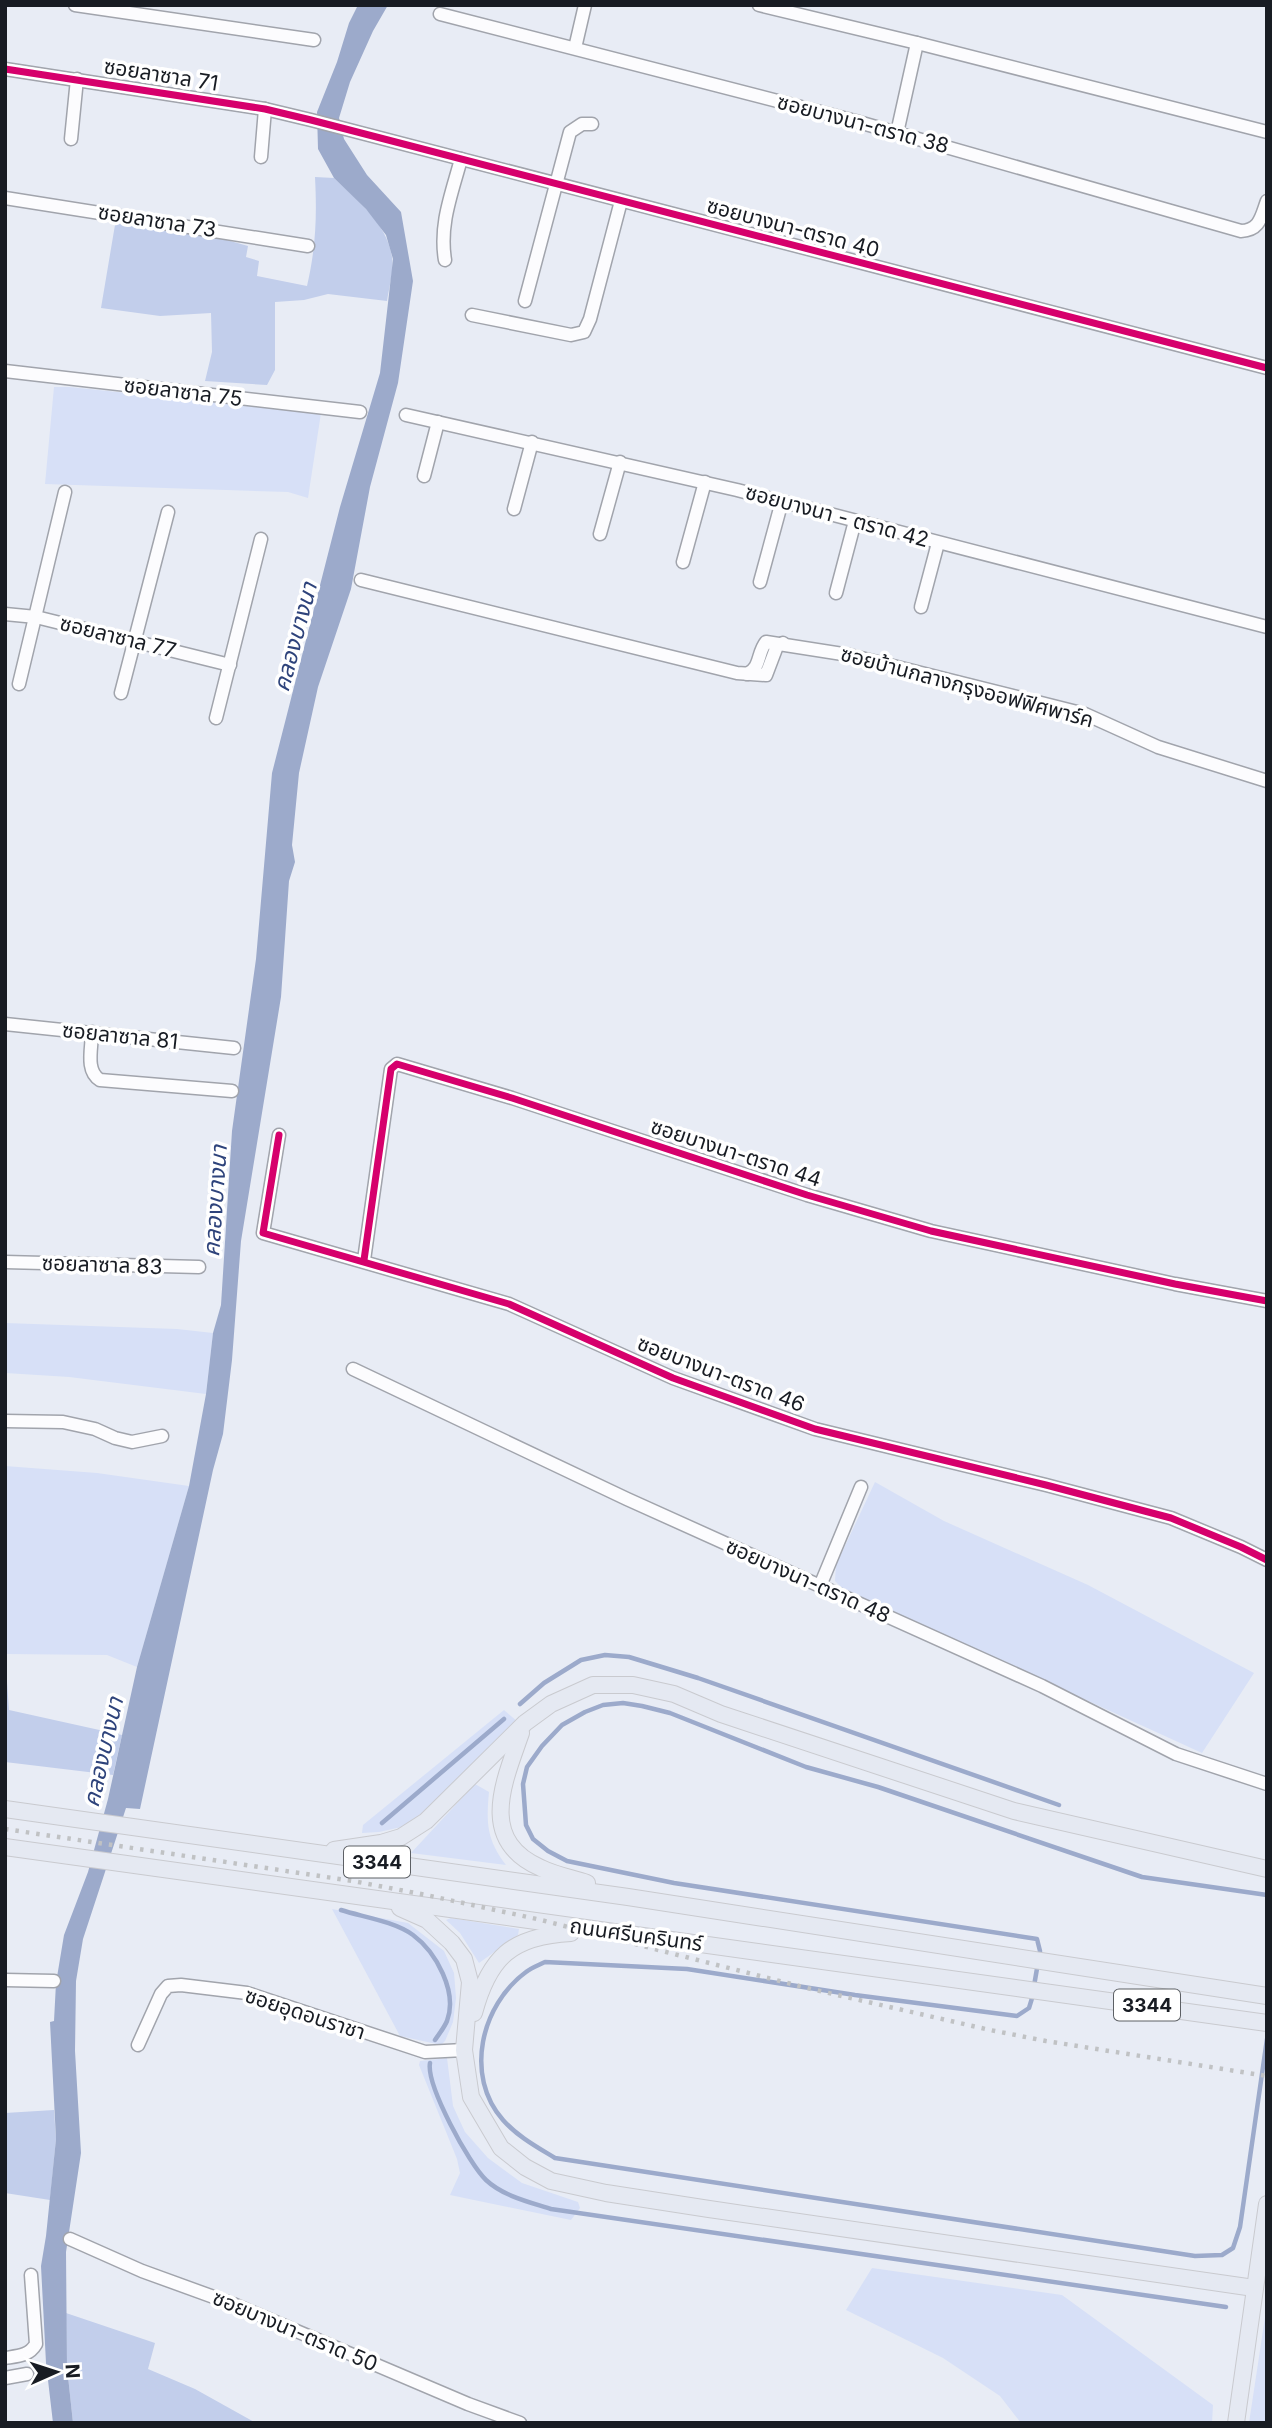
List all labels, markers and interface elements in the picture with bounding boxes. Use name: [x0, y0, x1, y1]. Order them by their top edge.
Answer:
street label: ซอยลาซาล 71: [102, 53, 220, 96]
street label: ซอยบางนา-ตราด 38: [775, 89, 952, 158]
street label: ซอยบางนา-ตราด 40: [704, 192, 882, 263]
street label: ซอยลาซาล 73: [96, 199, 218, 242]
street label: ซอยลาซาล 75: [122, 372, 244, 411]
street label: ซอยบางนา - ตราด 42: [743, 479, 932, 552]
water label: คลองบางนา: [267, 578, 323, 695]
street label: ซอยลาซาล 77: [57, 610, 179, 663]
street label: ซอยบ้านกลางกรุงออฟฟิศพาร์ค: [838, 641, 1096, 733]
street label: ซอยลาซาล 81: [61, 1017, 179, 1054]
street label: ซอยบางนา-ตราด 44: [648, 1113, 825, 1192]
water label: คลองบางนา: [197, 1143, 233, 1258]
street label: ซอยลาซาล 83: [41, 1250, 163, 1279]
street label: ซอยบางนา-ตราด 46: [634, 1330, 808, 1417]
street label: ซอยบางนา-ตราด 48: [722, 1533, 894, 1628]
water label: คลองบางนา: [77, 1693, 130, 1810]
road number: 3344: [344, 1846, 410, 1878]
street label: ถนนศรีนครินทร์: [568, 1913, 705, 1956]
street label: ซอยอุดอนราชา: [242, 1982, 368, 2046]
road number: 3344: [1114, 1990, 1180, 2021]
street label: ซอยบางนา-ตราด 50: [209, 2285, 381, 2377]
north arrow: [21, 2337, 91, 2407]
text: N: [61, 2363, 84, 2379]

